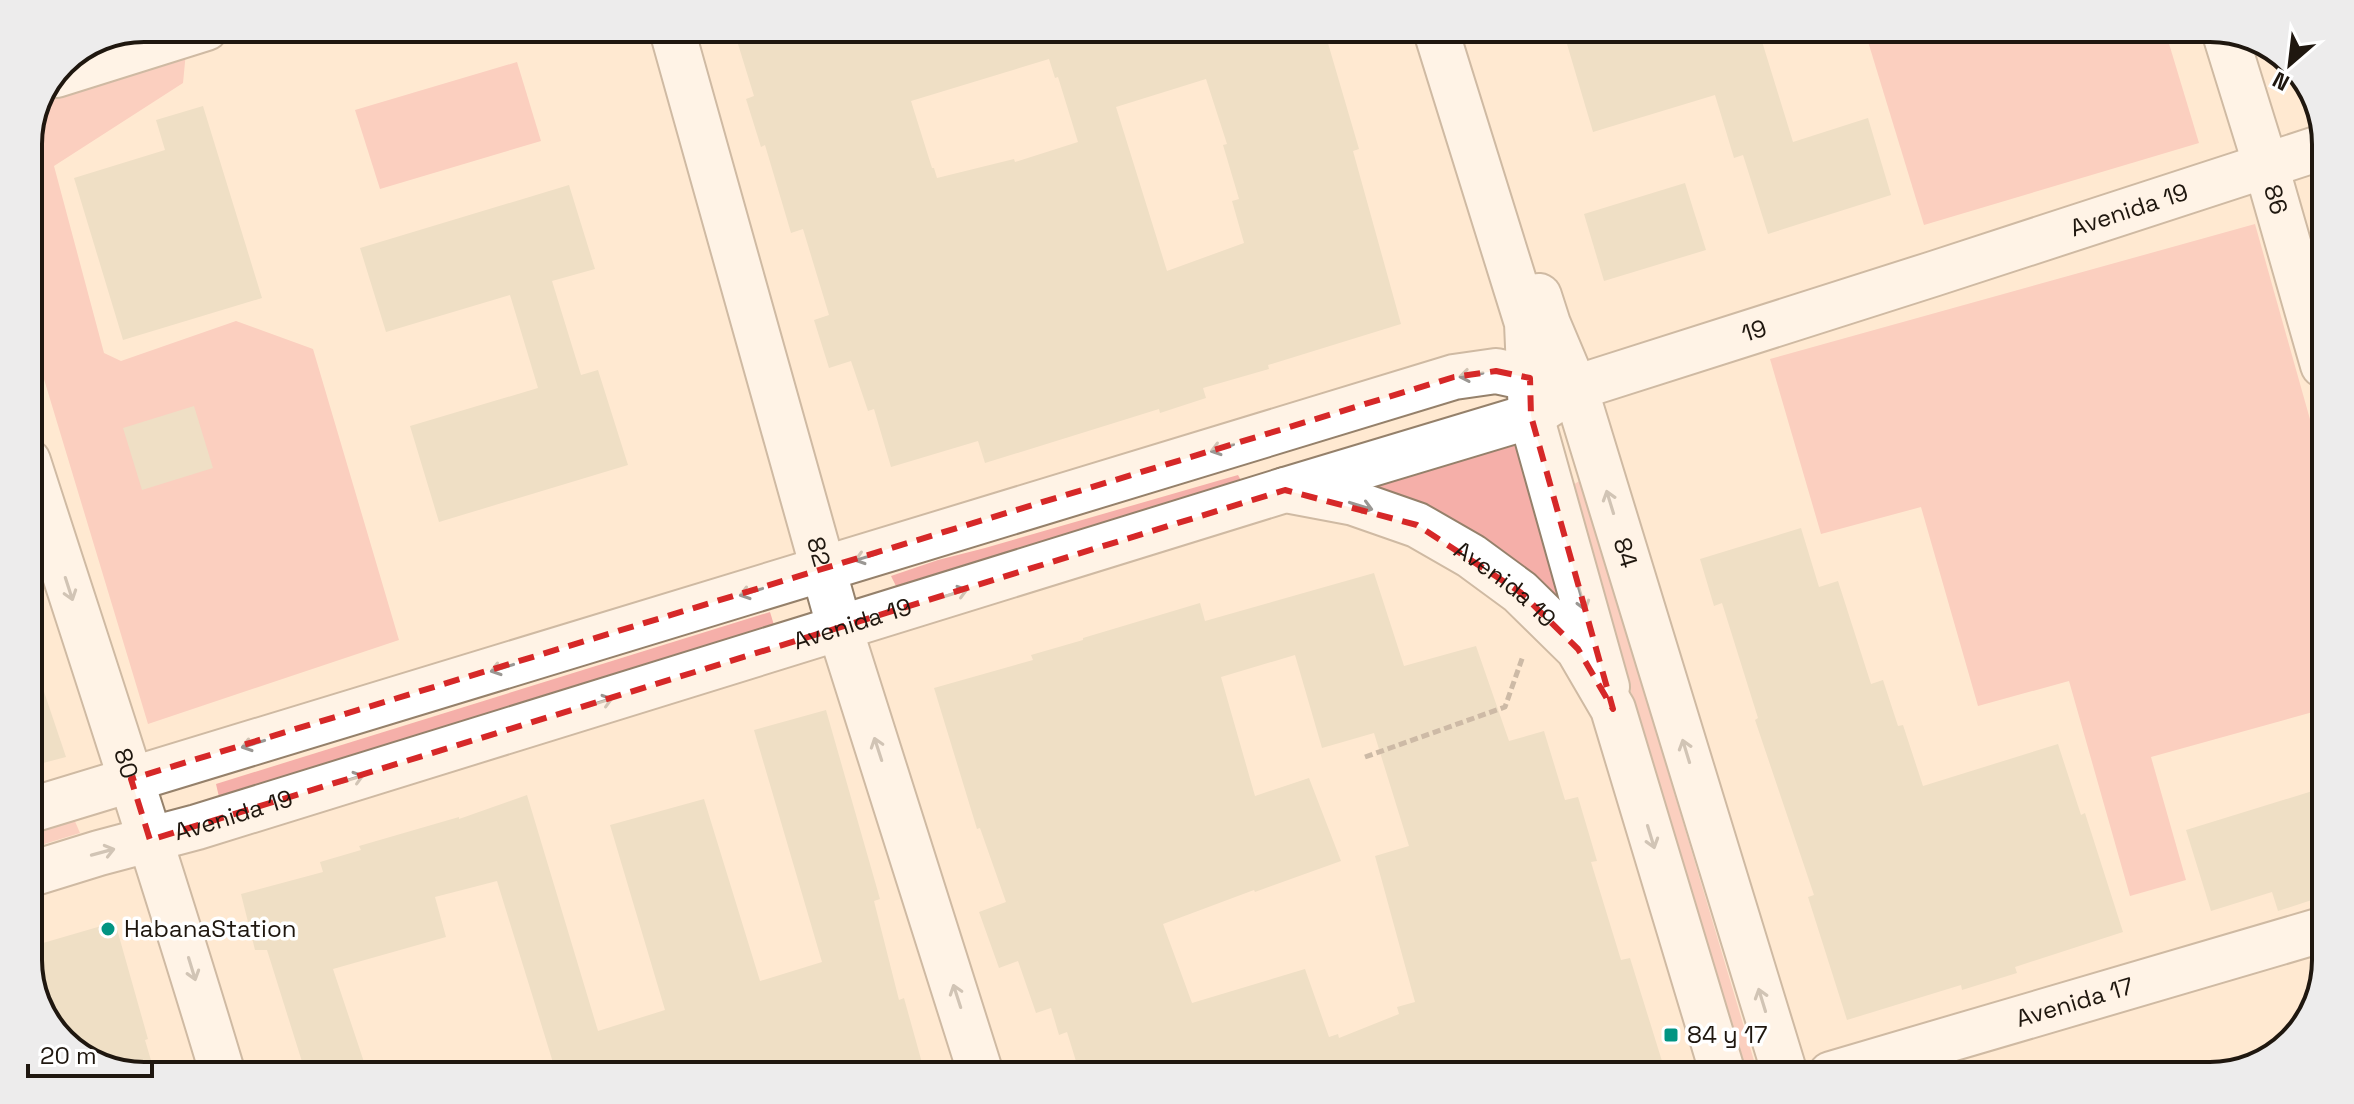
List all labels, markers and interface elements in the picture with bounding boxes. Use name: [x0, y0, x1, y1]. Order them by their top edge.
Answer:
north arrow: [2250, 24, 2330, 104]
text: N: [2268, 66, 2294, 97]
street label: Avenida 19: [2066, 176, 2192, 243]
street label: 86: [2257, 181, 2295, 218]
street label: 19: [1737, 312, 1770, 349]
one-way arrow: [1459, 368, 1484, 383]
one-way arrow: [1209, 442, 1234, 457]
one-way arrow: [1602, 490, 1617, 516]
one-way arrow: [1349, 500, 1374, 515]
street label: 82: [800, 533, 838, 570]
street label: Avenida 19: [1449, 534, 1563, 634]
street label: 84: [1607, 534, 1645, 571]
one-way arrow: [854, 550, 880, 565]
one-way arrow: [62, 575, 77, 601]
one-way arrow: [943, 585, 969, 600]
one-way arrow: [1575, 585, 1590, 611]
one-way arrow: [738, 586, 763, 601]
street label: Avenida 19: [789, 591, 915, 656]
one-way arrow: [490, 662, 515, 676]
one-way arrow: [588, 693, 613, 708]
one-way arrow: [870, 736, 885, 762]
one-way arrow: [241, 737, 267, 752]
one-way arrow: [1678, 739, 1692, 764]
street label: 80: [107, 744, 146, 783]
one-way arrow: [339, 771, 365, 786]
street label: Avenida 19: [171, 782, 296, 847]
one-way arrow: [1644, 824, 1659, 850]
one-way arrow: [89, 844, 115, 859]
place label: HabanaStation: [124, 913, 297, 944]
marker: HabanaStation: [99, 920, 117, 938]
one-way arrow: [185, 956, 200, 982]
street label: Avenida 17: [2012, 970, 2137, 1034]
one-way arrow: [948, 984, 963, 1009]
one-way arrow: [1754, 987, 1769, 1013]
place label: 84 y 17: [1687, 1019, 1768, 1050]
marker: 84 y 17: [1662, 1026, 1680, 1044]
scale bar: [28, 1028, 152, 1078]
text: 20 m: [40, 1040, 97, 1071]

